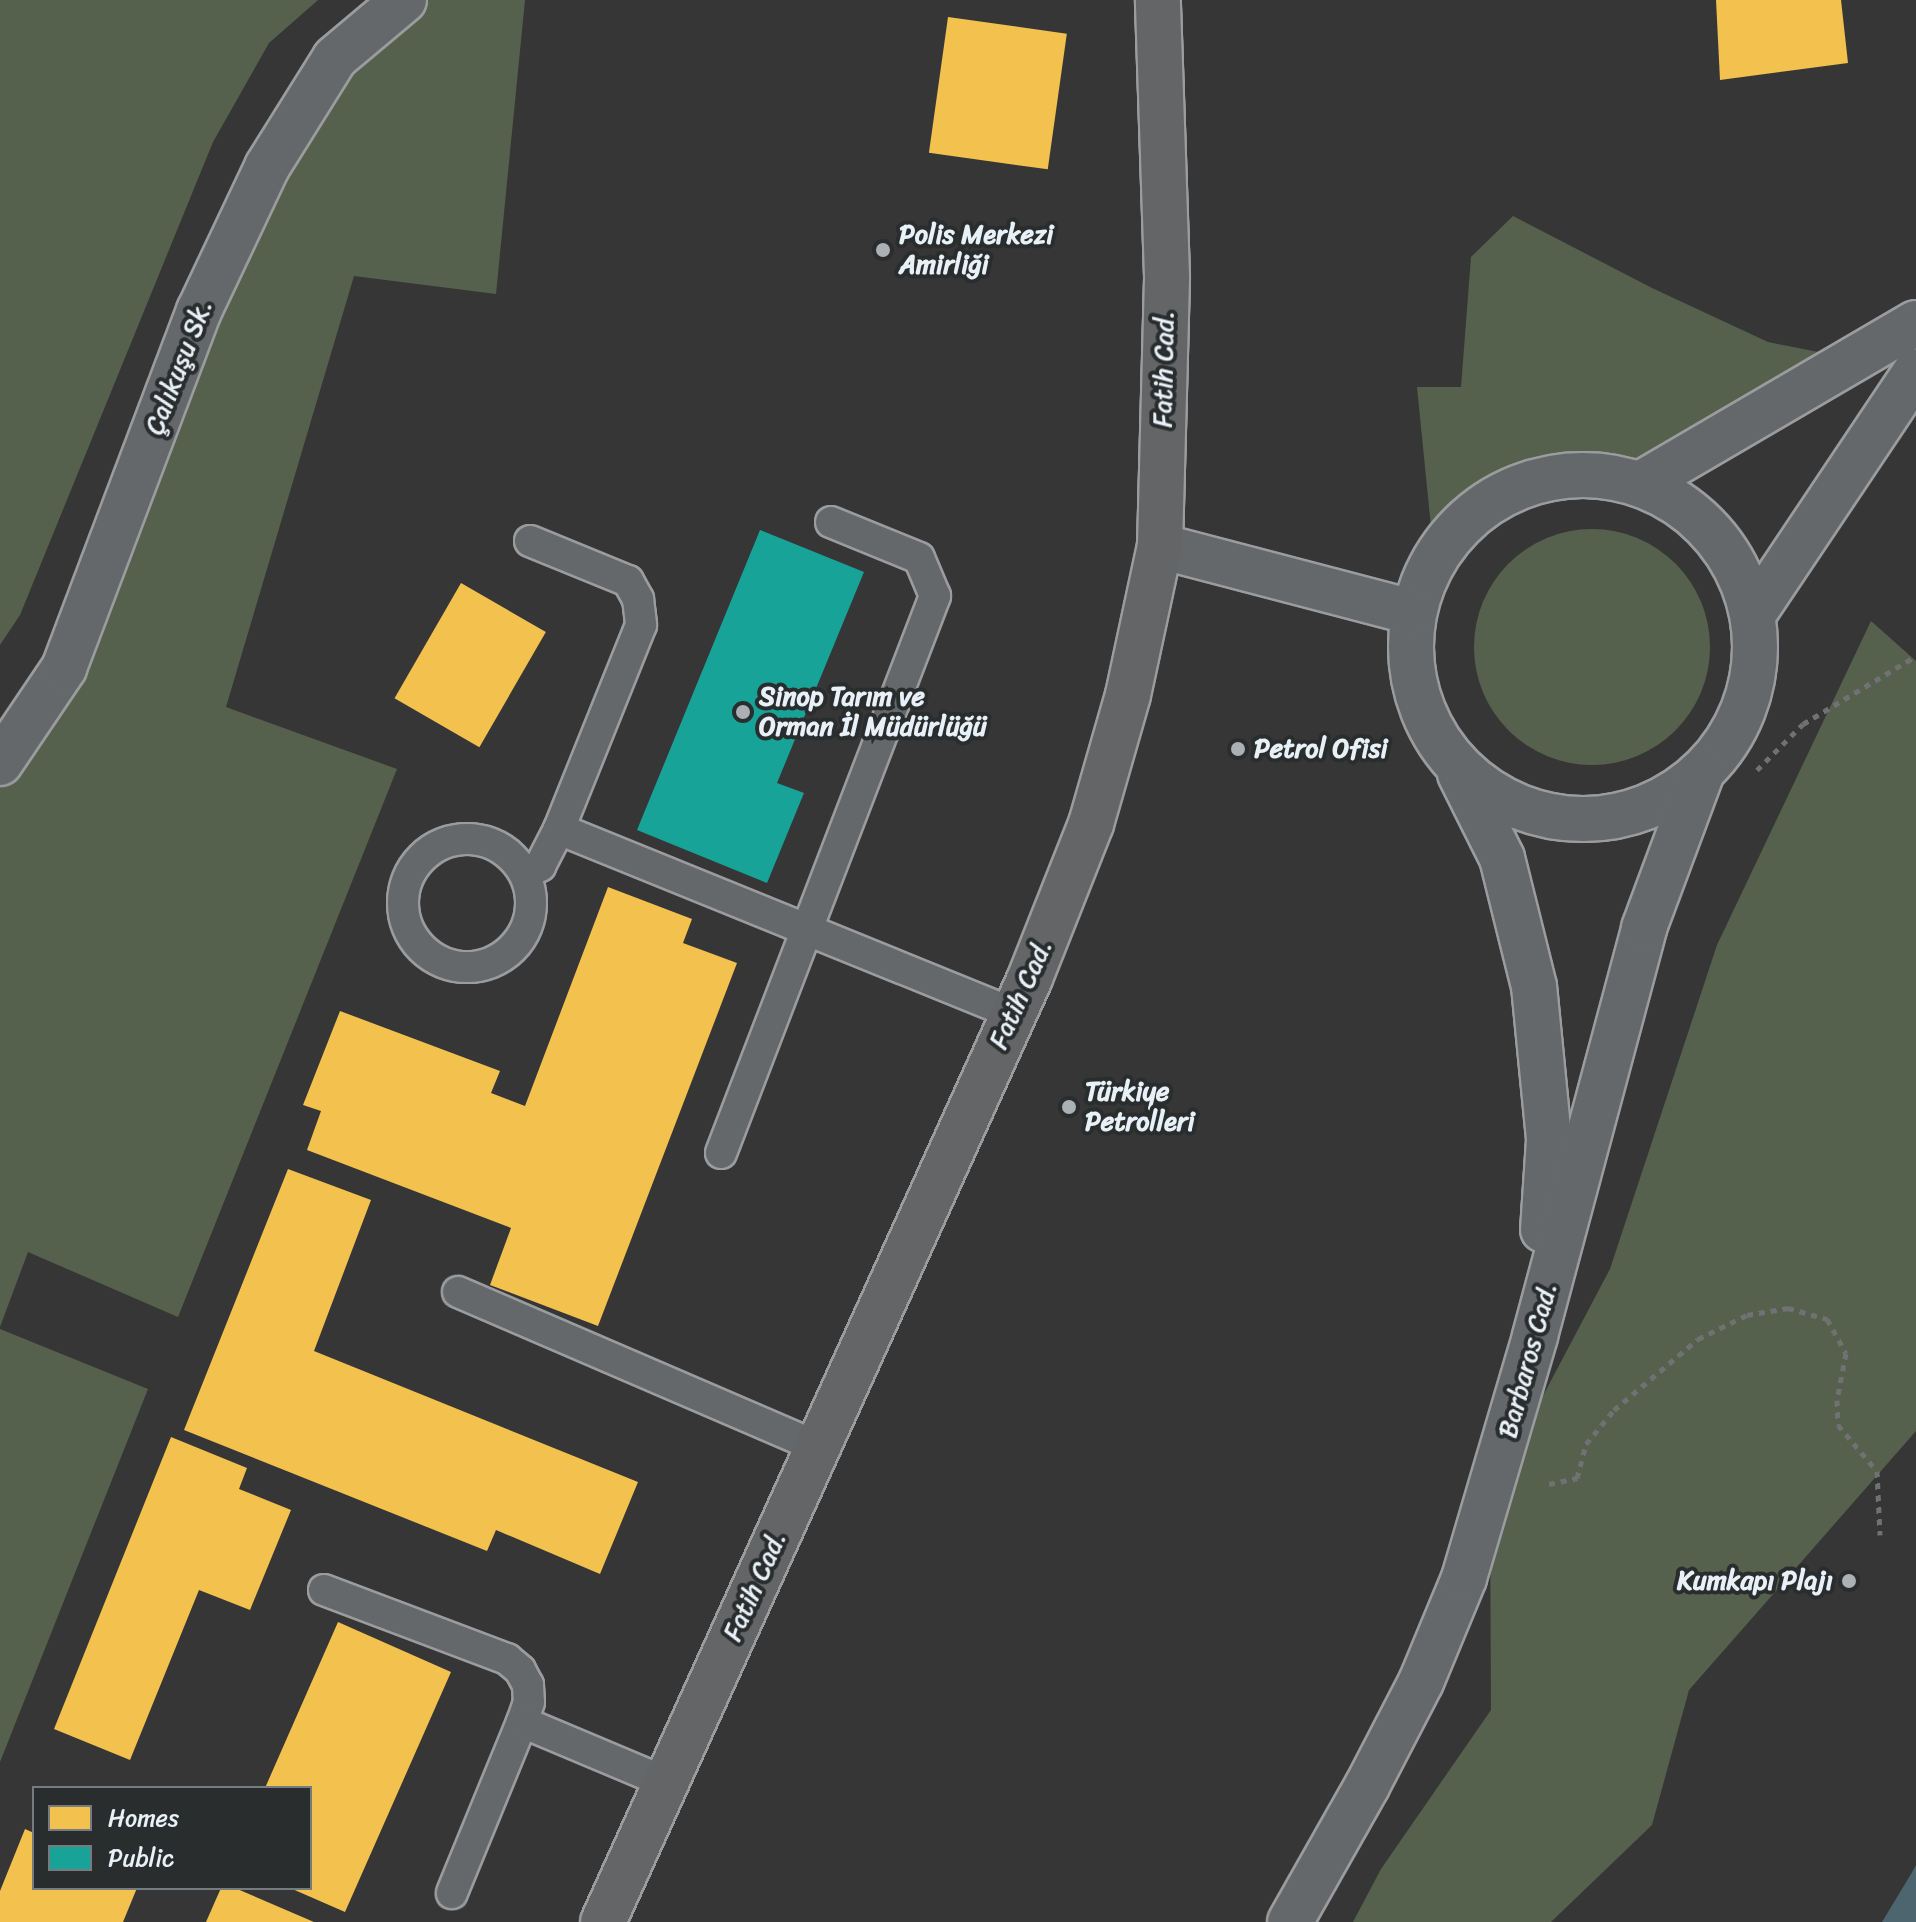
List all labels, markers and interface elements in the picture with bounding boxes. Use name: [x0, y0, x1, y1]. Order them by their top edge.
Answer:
place label: Polis Merkezi Amirliği: [899, 219, 1053, 280]
marker: Polis Merkezi Amirliği: [874, 241, 892, 259]
street label: Çalıkuşu Sk.: [139, 295, 219, 439]
street label: Fatih Cad.: [1147, 310, 1181, 428]
place label: Sinop Tarım ve Orman İl Müdürlüğü: [759, 681, 987, 742]
marker: Sinop Tarım ve Orman İl Müdürlüğü: [734, 703, 752, 721]
place label: Petrol Ofisi: [1254, 733, 1388, 765]
marker: Petrol Ofisi: [1229, 740, 1247, 758]
street label: Fatih Cad.: [983, 934, 1059, 1054]
place label: Türkiye Petrolleri: [1085, 1076, 1195, 1138]
marker: Türkiye Petrolleri: [1060, 1098, 1078, 1116]
street label: Barbaros Cad.: [1492, 1279, 1564, 1441]
street label: Fatih Cad.: [717, 1526, 793, 1646]
place label: Kumkapı Plajı: [1677, 1565, 1833, 1597]
marker: Kumkapı Plajı: [1840, 1572, 1858, 1590]
legend: [32, 1786, 312, 1890]
text: Homes: [108, 1797, 179, 1839]
text: Public: [108, 1837, 174, 1879]

